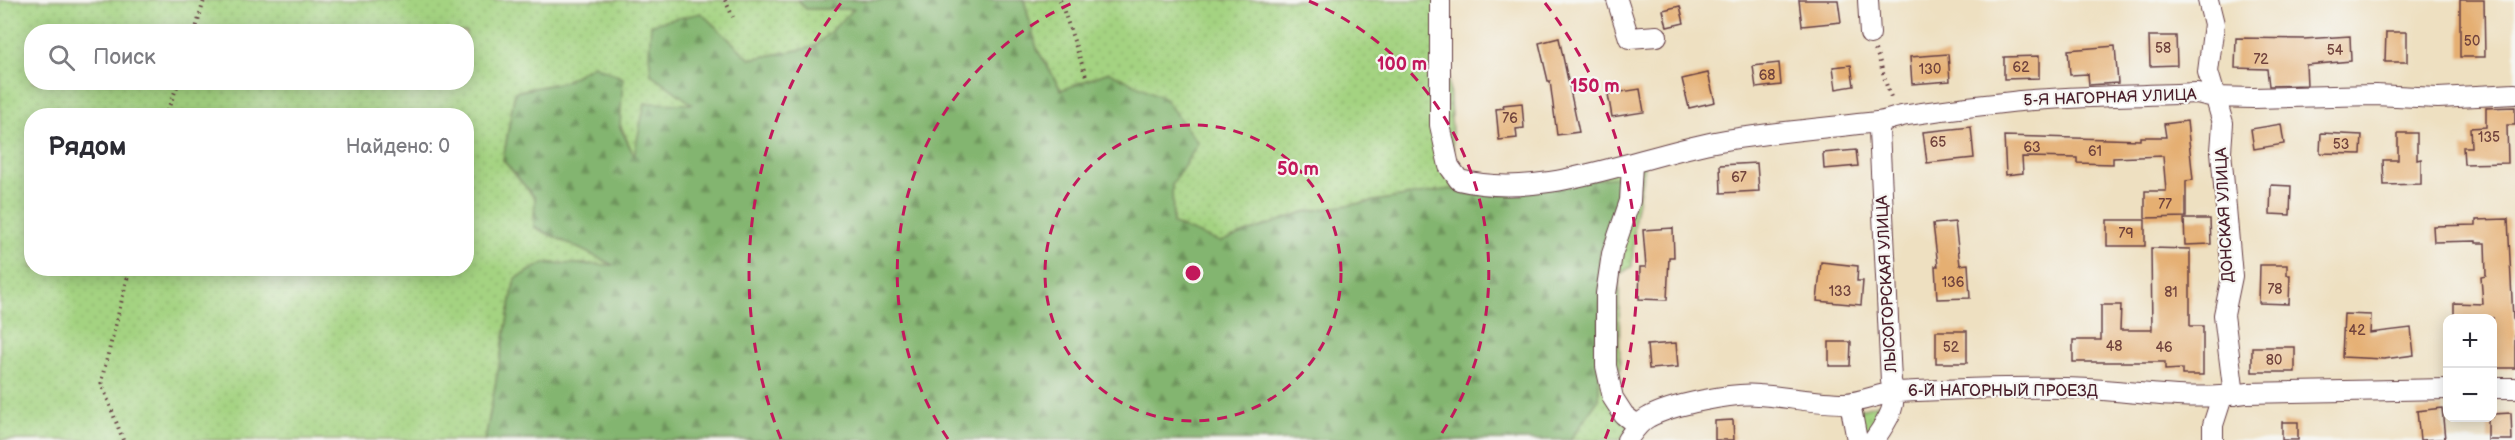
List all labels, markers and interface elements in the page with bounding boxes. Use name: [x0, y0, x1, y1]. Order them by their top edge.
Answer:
search box: [24, 24, 474, 90]
house number: 50: [2464, 33, 2480, 50]
house number: 58: [2155, 40, 2171, 57]
icon: search: [45, 41, 78, 74]
house number: 54: [2327, 42, 2344, 59]
text: Поиск: [93, 44, 156, 71]
house number: 72: [2253, 51, 2269, 68]
text: 100 m: [1377, 54, 1427, 75]
house number: 62: [2013, 59, 2030, 76]
house number: 130: [1919, 61, 1941, 78]
house number: 68: [1759, 67, 1775, 84]
text: 150 m: [1570, 76, 1620, 97]
street label: 5-Я НАГОРНАЯ УЛИЦА: [2023, 85, 2197, 111]
house number: 76: [1502, 110, 1518, 127]
house number: 135: [2478, 129, 2500, 146]
text: Рядом: [48, 132, 126, 163]
house number: 65: [1930, 134, 1946, 151]
text: Найдено: 0: [346, 135, 450, 159]
house number: 53: [2333, 136, 2349, 153]
house number: 63: [2023, 139, 2041, 156]
house number: 61: [2088, 143, 2102, 160]
street label: ДОНСКАЯ УЛИЦА: [2212, 147, 2238, 283]
text: 50 m: [1277, 159, 1319, 180]
house number: 67: [1731, 169, 1747, 186]
street label: ЛЫСОГОРСКАЯ УЛИЦА: [1873, 195, 1901, 374]
house number: 77: [2158, 196, 2172, 213]
house number: 79: [2119, 225, 2133, 242]
centre of rings: [1183, 263, 1203, 283]
house number: 136: [1942, 274, 1965, 291]
house number: 78: [2267, 281, 2283, 298]
house number: 133: [1829, 283, 1851, 300]
house number: 81: [2164, 284, 2178, 301]
map controls: [2443, 314, 2497, 422]
button: +: [2443, 314, 2497, 368]
house number: 42: [2349, 322, 2366, 339]
house number: 48: [2106, 338, 2122, 355]
house number: 52: [1943, 339, 1960, 356]
house number: 46: [2155, 339, 2173, 356]
house number: 80: [2266, 352, 2282, 369]
button: −: [2443, 368, 2497, 422]
street label: 6-Й НАГОРНЫЙ ПРОЕЗД: [1908, 382, 2098, 401]

